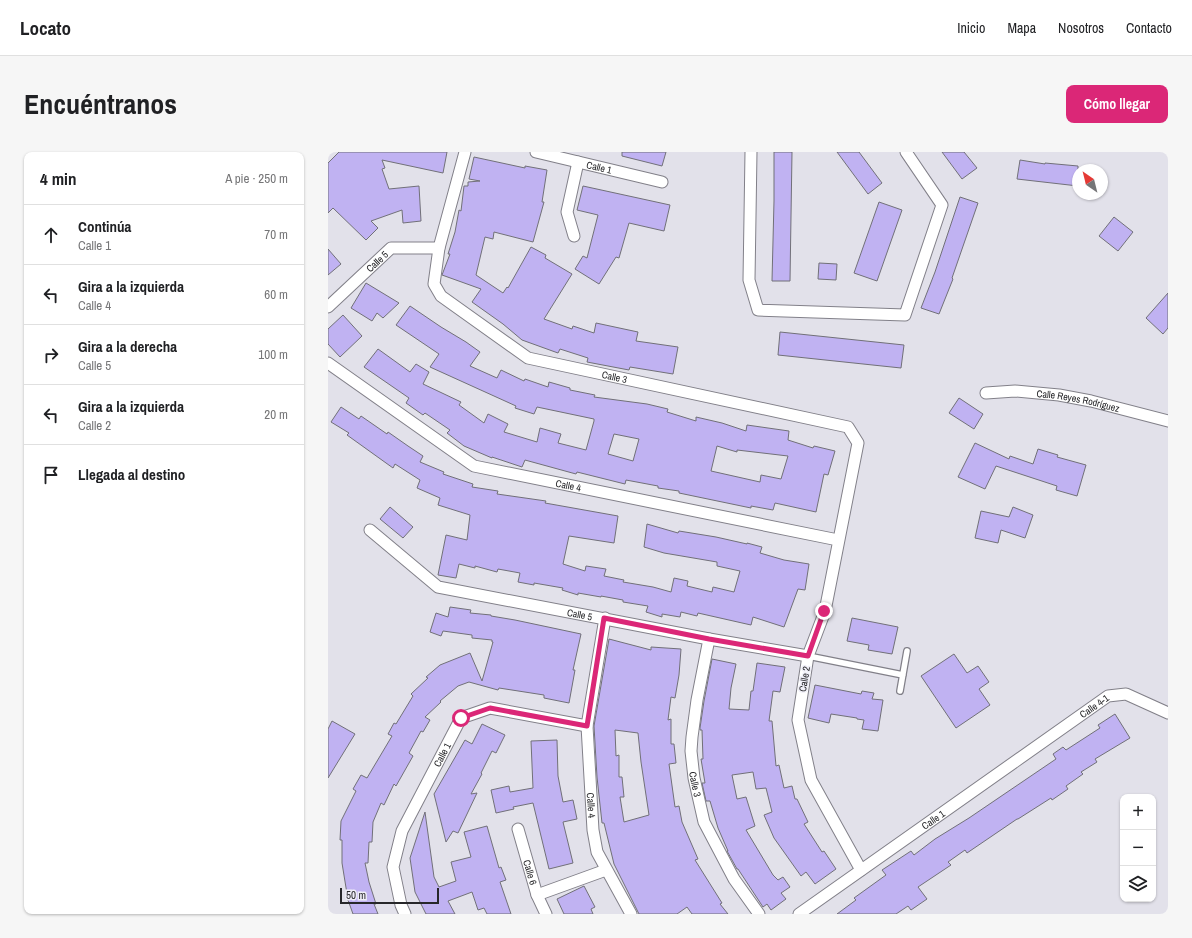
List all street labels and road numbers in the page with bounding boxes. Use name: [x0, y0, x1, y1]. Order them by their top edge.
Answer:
street label: Calle 1: [585, 158, 613, 177]
street label: Calle 5: [363, 248, 391, 275]
street label: Calle 3: [601, 368, 629, 386]
street label: Calle Reyes Rodríguez: [1036, 387, 1121, 415]
street label: Calle 4: [554, 477, 583, 495]
street label: Calle 5: [566, 606, 594, 624]
street label: Calle 2: [796, 665, 813, 693]
street label: Calle 4-1: [1077, 691, 1112, 721]
street label: Calle 1: [431, 740, 454, 769]
street label: Calle 3: [686, 771, 704, 799]
street label: Calle 4: [584, 792, 598, 819]
street label: Calle 1: [919, 807, 948, 833]
street label: Calle 6: [520, 858, 540, 887]

